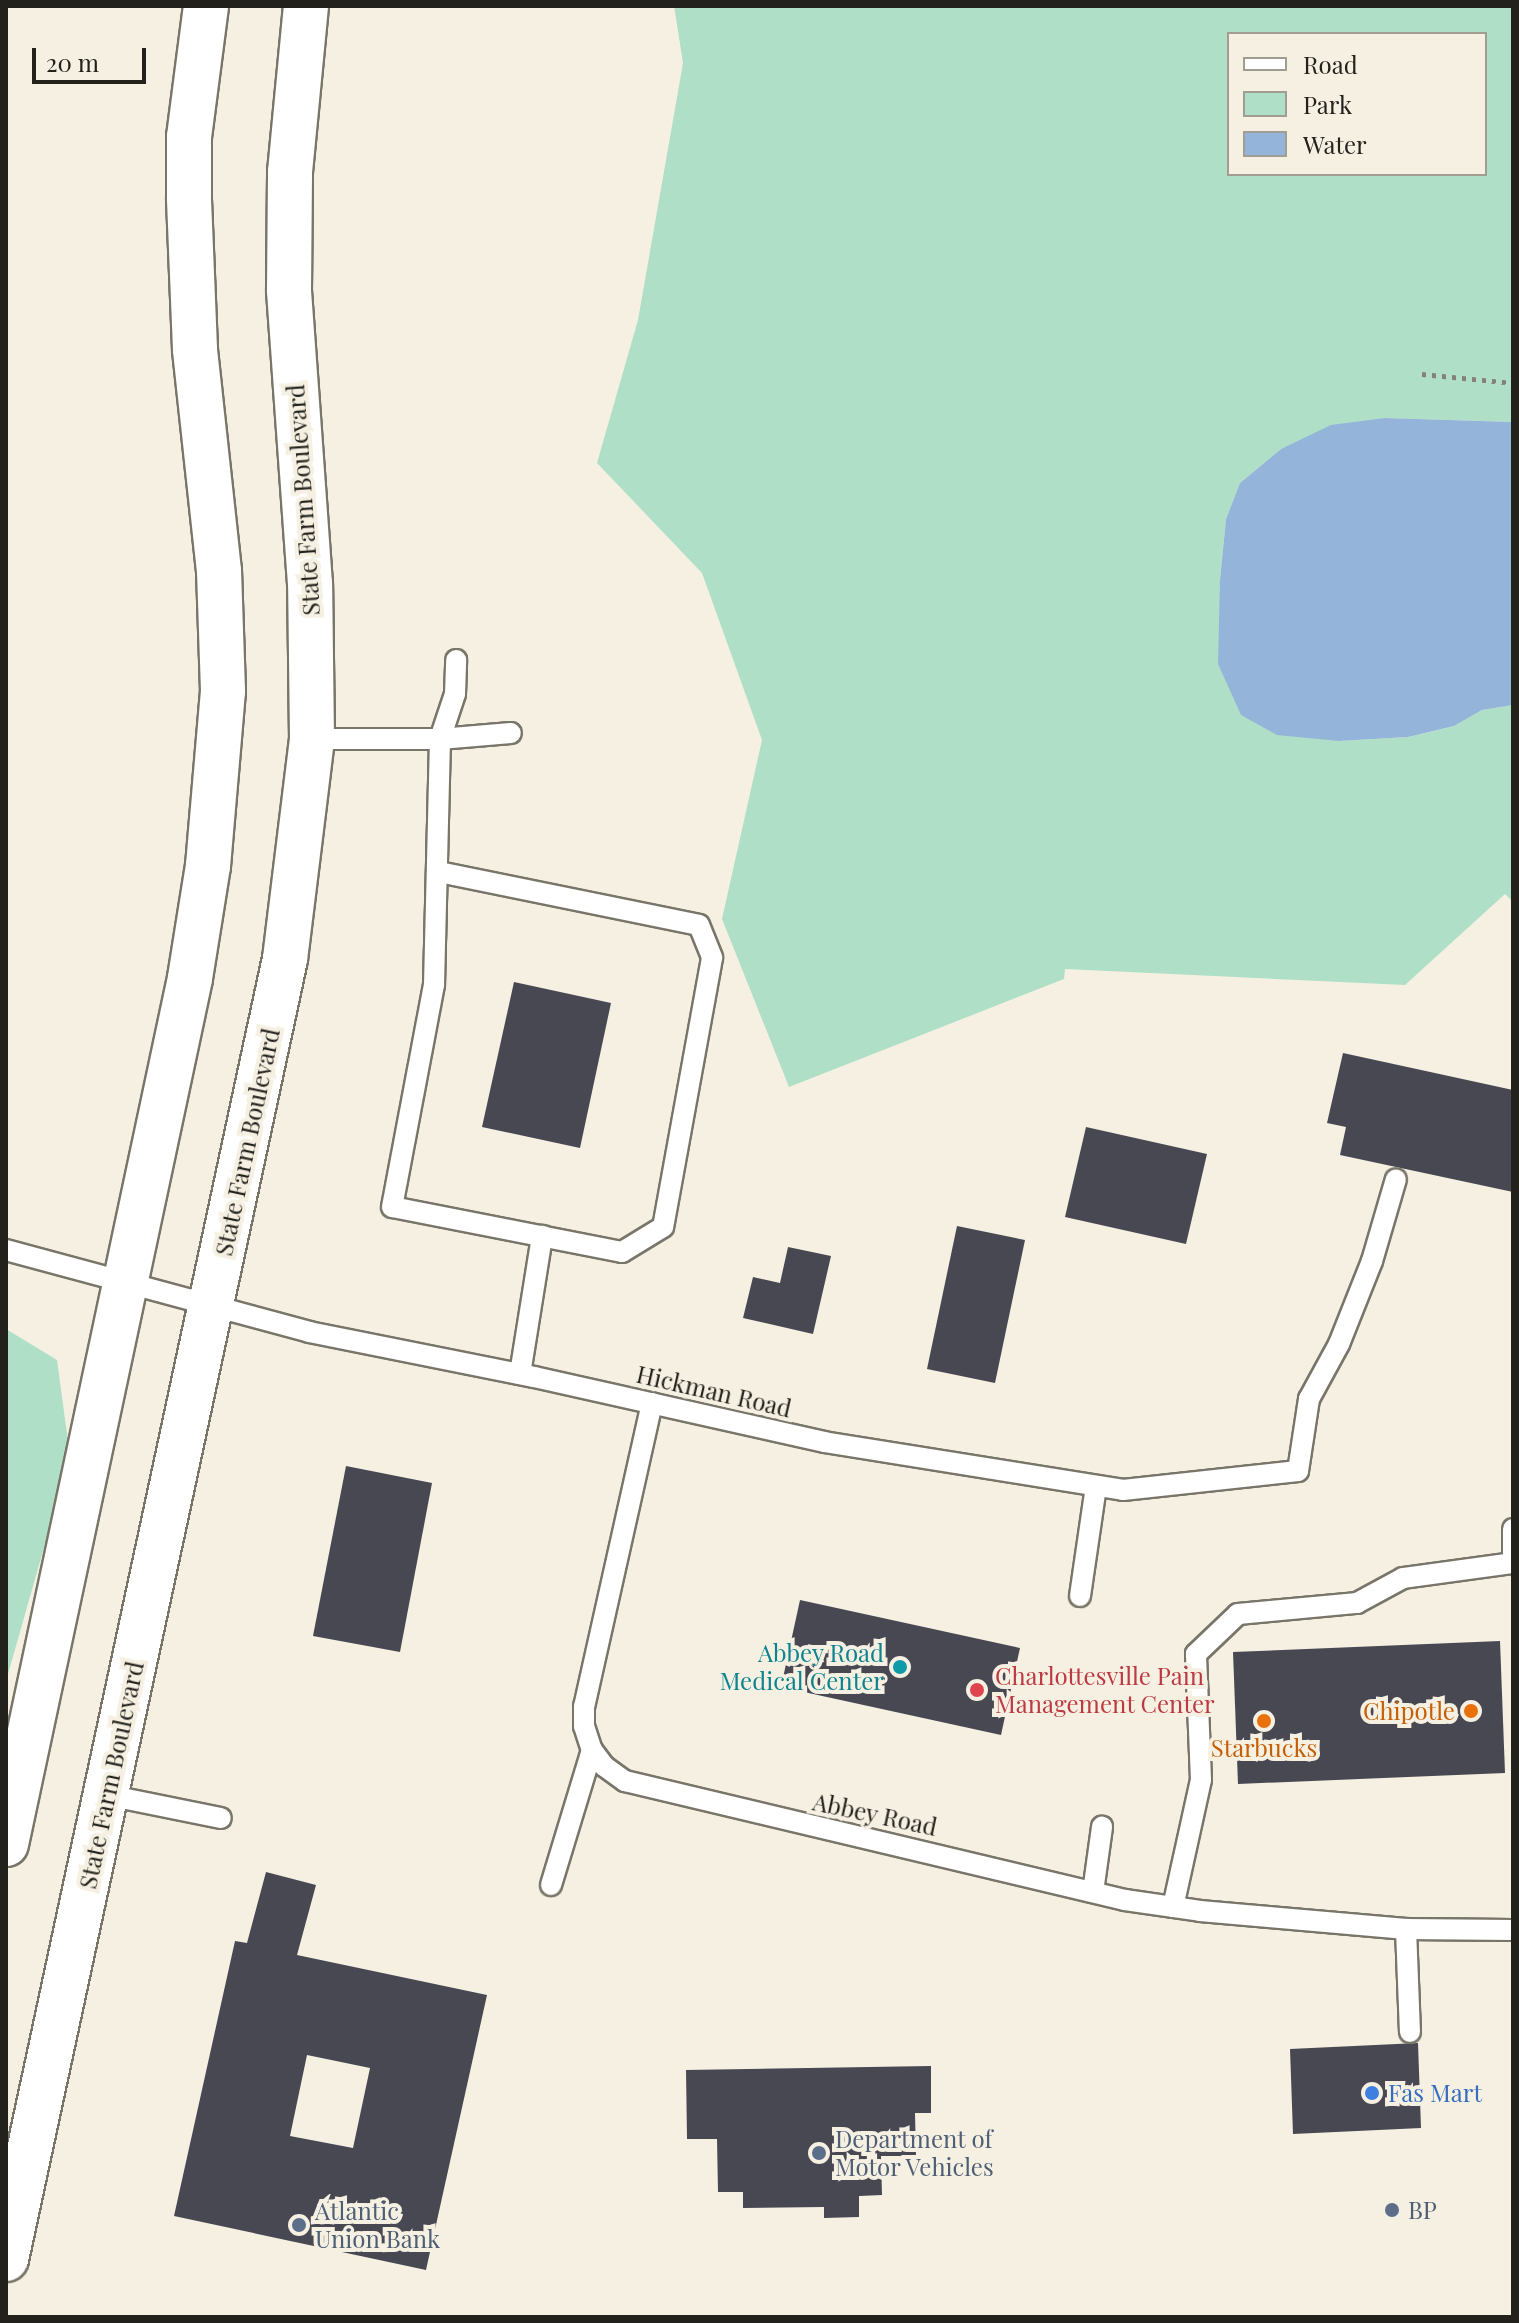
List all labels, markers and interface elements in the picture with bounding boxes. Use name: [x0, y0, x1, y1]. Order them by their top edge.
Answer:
scale bar: [36, 32, 150, 82]
legend: [1227, 32, 1487, 176]
text: 20 m: [46, 46, 99, 78]
text: Road: [1303, 48, 1358, 80]
text: Park: [1303, 88, 1352, 120]
text: Water: [1303, 128, 1367, 160]
street label: State Farm Boulevard: [281, 383, 325, 617]
street label: State Farm Boulevard: [209, 1026, 285, 1258]
street label: Hickman Road: [634, 1359, 794, 1423]
place label: Abbey Road Medical Center: [720, 1639, 884, 1695]
marker: Abbey Road Medical Center: [891, 1658, 909, 1676]
street label: State Farm Boulevard: [73, 1659, 149, 1891]
place label: Charlottesville Pain Management Center: [995, 1662, 1215, 1718]
marker: Charlottesville Pain Management Center: [966, 1679, 988, 1701]
place label: Chipotle: [1363, 1697, 1455, 1725]
marker: Chipotle: [1462, 1702, 1480, 1720]
marker: Starbucks: [1255, 1712, 1273, 1730]
place label: Starbucks: [1211, 1734, 1317, 1762]
street label: Abbey Road: [810, 1787, 940, 1841]
place label: Fas Mart: [1388, 2079, 1482, 2107]
marker: Fas Mart: [1363, 2084, 1381, 2102]
place label: Department of Motor Vehicles: [835, 2125, 995, 2181]
marker: Department of Motor Vehicles: [810, 2144, 828, 2162]
place label: BP: [1408, 2196, 1437, 2224]
place label: Atlantic Union Bank: [315, 2197, 440, 2253]
marker: BP: [1383, 2201, 1401, 2219]
marker: Atlantic Union Bank: [290, 2216, 308, 2234]

